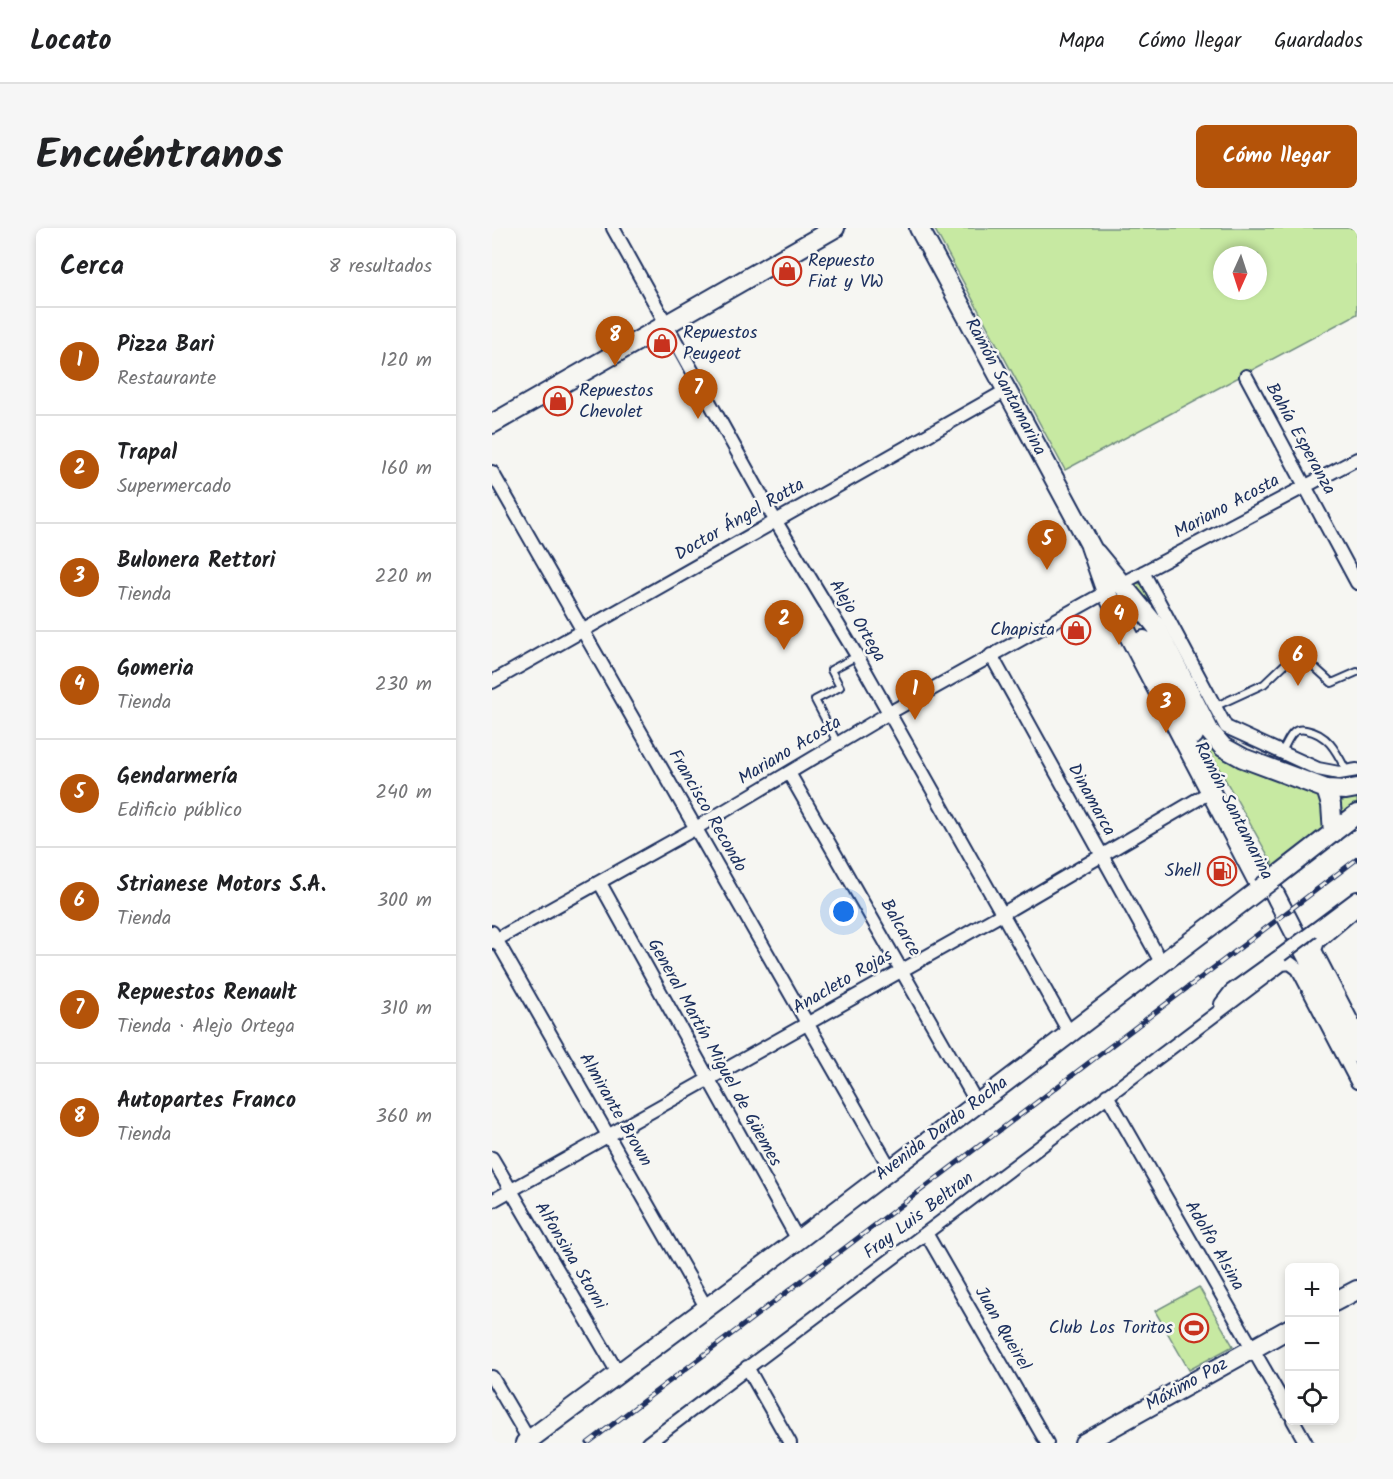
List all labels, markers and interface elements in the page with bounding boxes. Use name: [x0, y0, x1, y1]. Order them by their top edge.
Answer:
text: Locato: [30, 19, 111, 64]
text: Mapa: [1058, 25, 1105, 58]
text: Cómo llegar: [1138, 25, 1241, 58]
text: Guardados: [1274, 25, 1363, 58]
text: Encuéntranos: [36, 123, 283, 190]
button: Cómo llegar: [1196, 125, 1357, 188]
text: Cerca: [60, 246, 124, 288]
north arrow: [1213, 246, 1267, 300]
place label: Repuesto Fiat y VW: [808, 247, 884, 297]
text: 8 resultados: [329, 251, 432, 283]
shop icon: Repuesto Fiat y VW: [771, 255, 803, 287]
street label: Ramón Santamarina: [956, 313, 1054, 461]
pin: 8: [596, 316, 634, 366]
place label: Repuestos Peugeot: [683, 319, 758, 369]
shop icon: Repuestos Peugeot: [646, 327, 678, 359]
text: Pizza Bari: [117, 328, 214, 363]
text: 1: [76, 345, 83, 377]
text: 120 m: [380, 345, 432, 377]
text: Restaurante: [117, 363, 216, 395]
pin: 7: [678, 370, 718, 419]
place label: Repuestos Chevolet: [579, 377, 654, 427]
street label: Bahía Esperanza: [1257, 377, 1343, 501]
shop icon: Repuestos Chevolet: [542, 385, 574, 417]
text: Trapal: [117, 436, 177, 471]
text: 2: [74, 453, 85, 485]
text: 160 m: [381, 453, 432, 485]
street label: Mariano Acosta: [1169, 467, 1285, 547]
text: Supermercado: [117, 471, 231, 503]
street label: Doctor Ángel Rotta: [670, 471, 810, 569]
pin: 5: [1028, 520, 1066, 570]
text: Bulonera Rettori: [117, 544, 275, 579]
text: 3: [74, 561, 85, 593]
text: 220 m: [375, 561, 432, 593]
street label: Alejo Ortega: [821, 574, 893, 668]
text: Tienda: [117, 579, 171, 611]
pin: 4: [1100, 596, 1138, 645]
pin: 2: [764, 600, 804, 650]
shop icon: Chapista: [1060, 614, 1092, 646]
place label: Chapista: [990, 616, 1055, 645]
pin: 6: [1278, 636, 1318, 686]
text: Gomeria: [117, 652, 194, 687]
text: 4: [74, 669, 85, 701]
text: 230 m: [375, 669, 432, 701]
pin: 1: [896, 670, 934, 720]
pin: 3: [1146, 684, 1186, 733]
text: Tienda: [117, 687, 171, 719]
street label: Mariano Acosta: [733, 709, 847, 793]
street label: Ramón Santamarina: [1186, 737, 1280, 885]
street label: Francisco Recondo: [660, 744, 754, 878]
street label: Dinamarca: [1059, 758, 1123, 842]
text: Gendarmería: [117, 760, 238, 795]
text: 5: [74, 777, 85, 809]
text: 240 m: [375, 777, 432, 809]
text: Edificio público: [117, 795, 242, 827]
fuel station icon: Shell: [1206, 855, 1238, 887]
place label: Shell: [1165, 857, 1202, 886]
text: Strianese Motors S.A.: [117, 868, 326, 903]
text: 6: [74, 885, 85, 917]
text: 300 m: [377, 885, 432, 917]
street label: Balcarce: [872, 894, 928, 962]
your location: [829, 897, 858, 926]
text: Tienda: [117, 903, 171, 935]
street label: General Martín Miguel de Güemes: [639, 934, 789, 1173]
street label: Anacleto Rojas: [788, 941, 899, 1022]
text: Repuestos Renault: [117, 976, 297, 1011]
text: 7: [75, 993, 84, 1025]
text: 310 m: [380, 993, 432, 1025]
text: Tienda · Alejo Ortega: [117, 1011, 295, 1043]
street label: Almirante Brown: [571, 1048, 659, 1172]
street label: Avenida Dardo Rocha: [869, 1069, 1015, 1189]
text: Autopartes Franco: [117, 1084, 296, 1119]
text: 8: [74, 1101, 85, 1133]
text: 360 m: [376, 1101, 432, 1133]
text: Tienda: [117, 1119, 171, 1151]
street label: Fray Luis Beltran: [858, 1165, 980, 1267]
street label: Adolfo Alsina: [1176, 1195, 1252, 1297]
street label: Alfonsina Storni: [526, 1196, 614, 1316]
map controls: [1285, 1263, 1339, 1425]
button: +: [1285, 1263, 1339, 1317]
street label: Juan Queirel: [966, 1281, 1038, 1377]
sports icon: Club Los Toritos: [1178, 1312, 1210, 1344]
place label: Club Los Toritos: [1049, 1314, 1173, 1343]
button: −: [1285, 1317, 1339, 1371]
street label: Máximo Paz: [1140, 1350, 1234, 1420]
button: locate: [1285, 1371, 1339, 1425]

